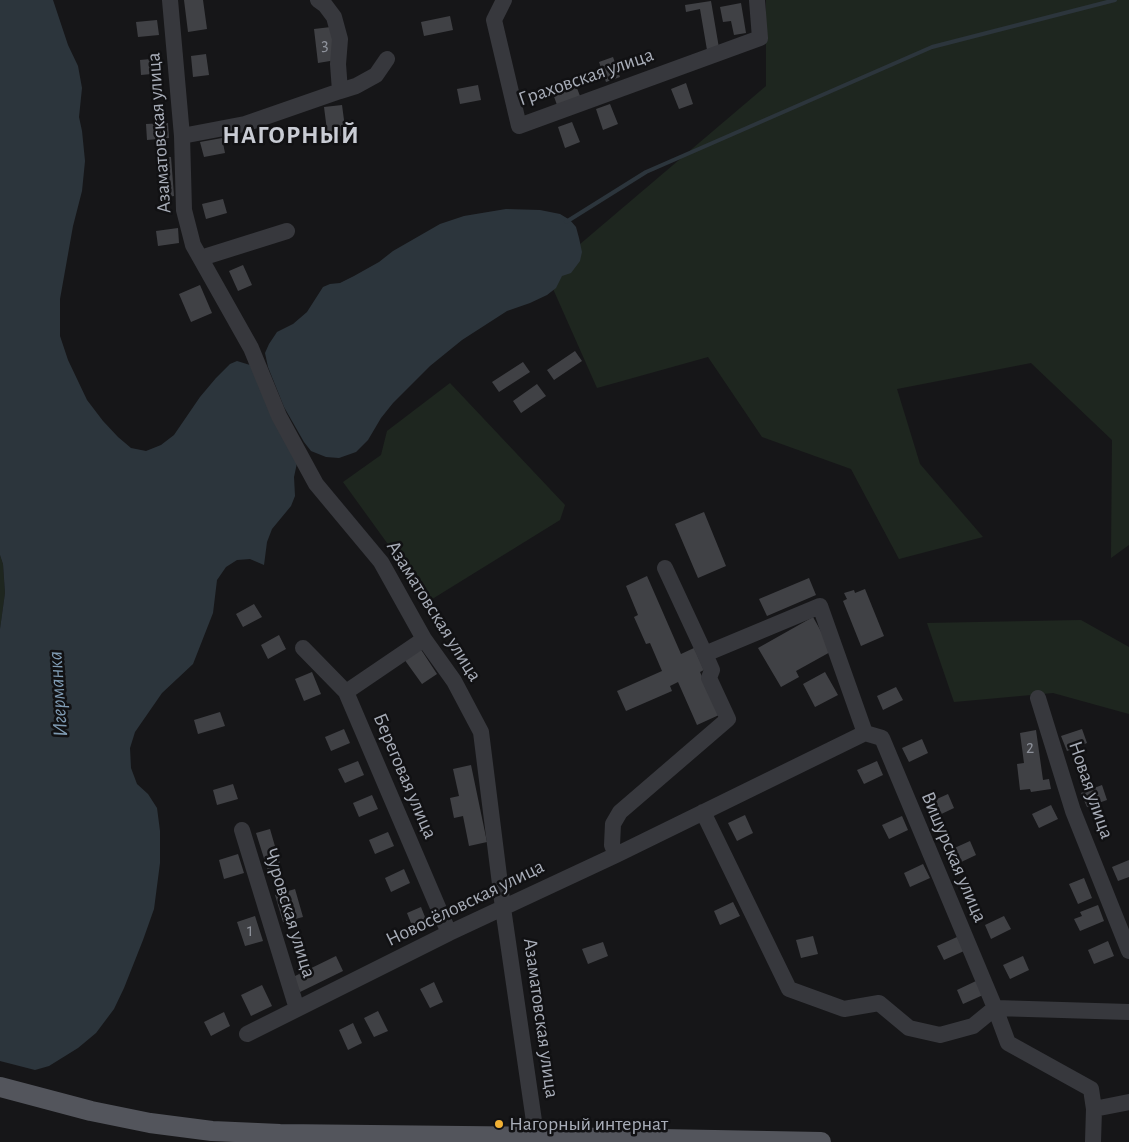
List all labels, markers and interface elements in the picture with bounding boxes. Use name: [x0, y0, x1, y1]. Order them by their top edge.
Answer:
house number: 3: [321, 34, 329, 56]
street label: Граховская улица: [515, 43, 657, 111]
street label: Азаматовская улица: [141, 52, 177, 214]
district label: НАГОРНЫЙ: [221, 120, 361, 150]
street label: Азаматовская улица: [381, 536, 487, 686]
water label: Игерманка: [42, 650, 74, 738]
street label: Береговая улица: [368, 709, 442, 843]
house number: 2: [1026, 737, 1034, 759]
street label: Новая улица: [1063, 738, 1119, 842]
street label: Вишурская улица: [916, 788, 992, 926]
street label: Чуровская улица: [259, 845, 321, 981]
street label: Новосёловская улица: [382, 854, 548, 952]
house number: 1: [247, 920, 253, 942]
street label: Азаматовская улица: [518, 936, 564, 1100]
place label: Нагорный интернат: [509, 1112, 668, 1136]
marker: Нагорный интернат: [493, 1118, 505, 1130]

